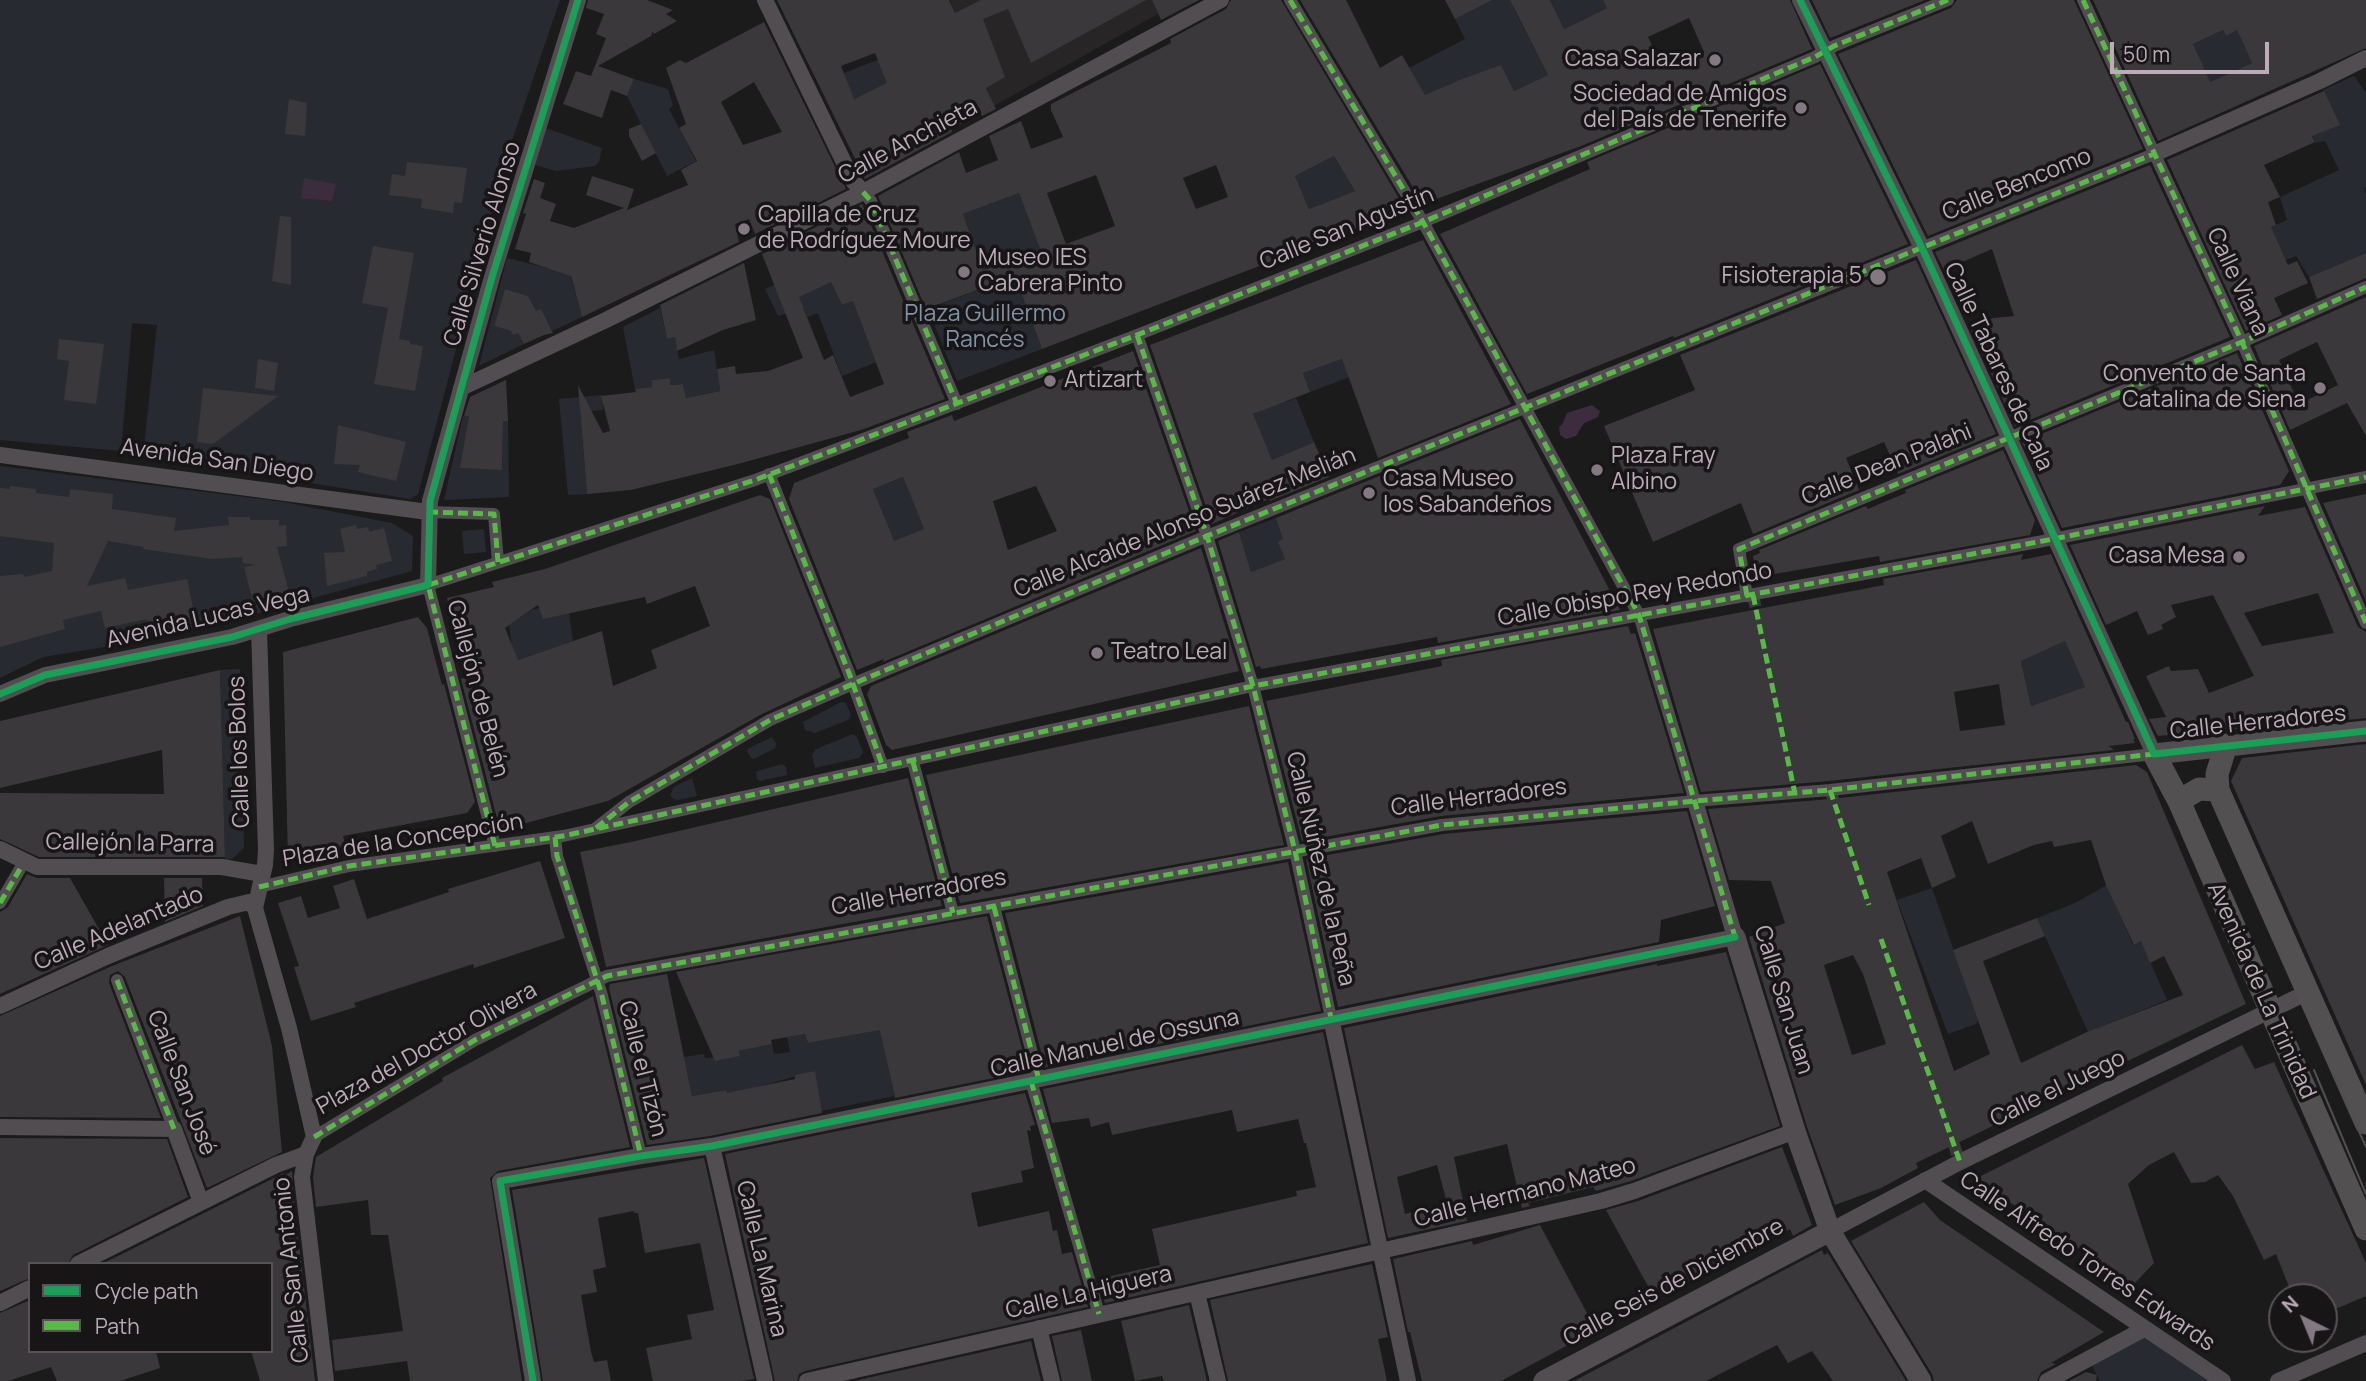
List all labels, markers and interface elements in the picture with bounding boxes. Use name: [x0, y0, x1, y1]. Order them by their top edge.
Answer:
scale bar: [2114, 28, 2273, 72]
text: 50 m: [2123, 40, 2170, 68]
place label: Casa Salazar: [1565, 46, 1701, 74]
marker: Casa Salazar: [1707, 52, 1723, 68]
place label: Sociedad de Amigos del País de Tenerife: [1573, 81, 1787, 135]
street label: Calle Anchieta: [834, 94, 982, 190]
marker: Sociedad de Amigos del País de Tenerife: [1793, 100, 1809, 116]
street label: Calle Silverio Alonso: [439, 138, 527, 350]
street label: Calle Bencomo: [1939, 143, 2095, 227]
street label: Calle San Agustín: [1256, 181, 1438, 277]
place label: Capilla de Cruz de Rodríguez Moure: [758, 202, 971, 256]
marker: Capilla de Cruz de Rodríguez Moure: [736, 221, 752, 237]
street label: Calle Viana: [2200, 224, 2274, 340]
place label: Museo IES Cabrera Pinto: [978, 245, 1123, 299]
street label: Calle Tabares de Cala: [1938, 259, 2058, 475]
place label: Fisioterapia 5: [1722, 263, 1862, 291]
marker: Museo IES Cabrera Pinto: [956, 264, 972, 280]
marker: Fisioterapia 5: [1868, 267, 1888, 287]
park label: Plaza Guillermo Rancés: [904, 301, 1066, 355]
place label: Convento de Santa Catalina de Siena: [2103, 361, 2306, 415]
place label: Artizart: [1064, 367, 1143, 395]
marker: Artizart: [1042, 373, 1058, 389]
marker: Convento de Santa Catalina de Siena: [2312, 380, 2328, 396]
street label: Calle Dean Palahi: [1798, 418, 1976, 512]
street label: Avenida San Diego: [119, 434, 315, 488]
street label: Calle Alcalde Alonso Suárez Melián: [1010, 442, 1360, 604]
place label: Plaza Fray Albino: [1611, 443, 1716, 497]
marker: Plaza Fray Albino: [1589, 462, 1605, 478]
place label: Casa Museo los Sabandeños: [1383, 466, 1552, 520]
marker: Casa Museo los Sabandeños: [1361, 485, 1377, 501]
place label: Casa Mesa: [2109, 543, 2225, 571]
marker: Casa Mesa: [2231, 549, 2247, 565]
street label: Calle Obispo Rey Redondo: [1496, 557, 1774, 633]
street label: Avenida Lucas Vega: [104, 581, 312, 655]
street label: Callejón de Belén: [440, 597, 514, 781]
place label: Teatro Leal: [1111, 639, 1227, 667]
marker: Teatro Leal: [1089, 645, 1105, 661]
street label: Calle los Bolos: [224, 675, 256, 829]
street label: Calle Herradores: [2169, 700, 2347, 746]
street label: Calle Núñez de la Peña: [1280, 749, 1360, 989]
street label: Calle Herradores: [1390, 774, 1568, 822]
street label: Plaza de la Concepción: [281, 808, 525, 874]
street label: Callejón la Parra: [45, 829, 215, 859]
street label: Calle Herradores: [829, 864, 1009, 922]
street label: Avenida de La Trinidad: [2201, 878, 2321, 1104]
street label: Calle Adelantado: [30, 881, 208, 977]
street label: Calle San Juan: [1747, 922, 1819, 1078]
street label: Plaza del Doctor Olivera: [312, 977, 542, 1121]
street label: Calle el Tizón: [612, 998, 672, 1140]
street label: Calle Manuel de Ossuna: [988, 1004, 1242, 1084]
street label: Calle San José: [141, 1007, 221, 1159]
street label: Calle el Juego: [1986, 1045, 2130, 1133]
street label: Calle Hermano Mateo: [1411, 1152, 1639, 1234]
street label: Calle Alfredo Torres Edwards: [1954, 1166, 2220, 1358]
street label: Calle San Antonio: [269, 1176, 315, 1364]
street label: Calle La Marina: [730, 1178, 792, 1340]
street label: Calle Seis de Diciembre: [1559, 1213, 1789, 1353]
street label: Calle La Higuera: [1003, 1260, 1175, 1326]
legend: [28, 1262, 273, 1353]
text: Cycle path: [95, 1277, 198, 1305]
north arrow: [2268, 1283, 2338, 1353]
text: N: [2276, 1290, 2304, 1318]
text: Path: [95, 1312, 140, 1340]

